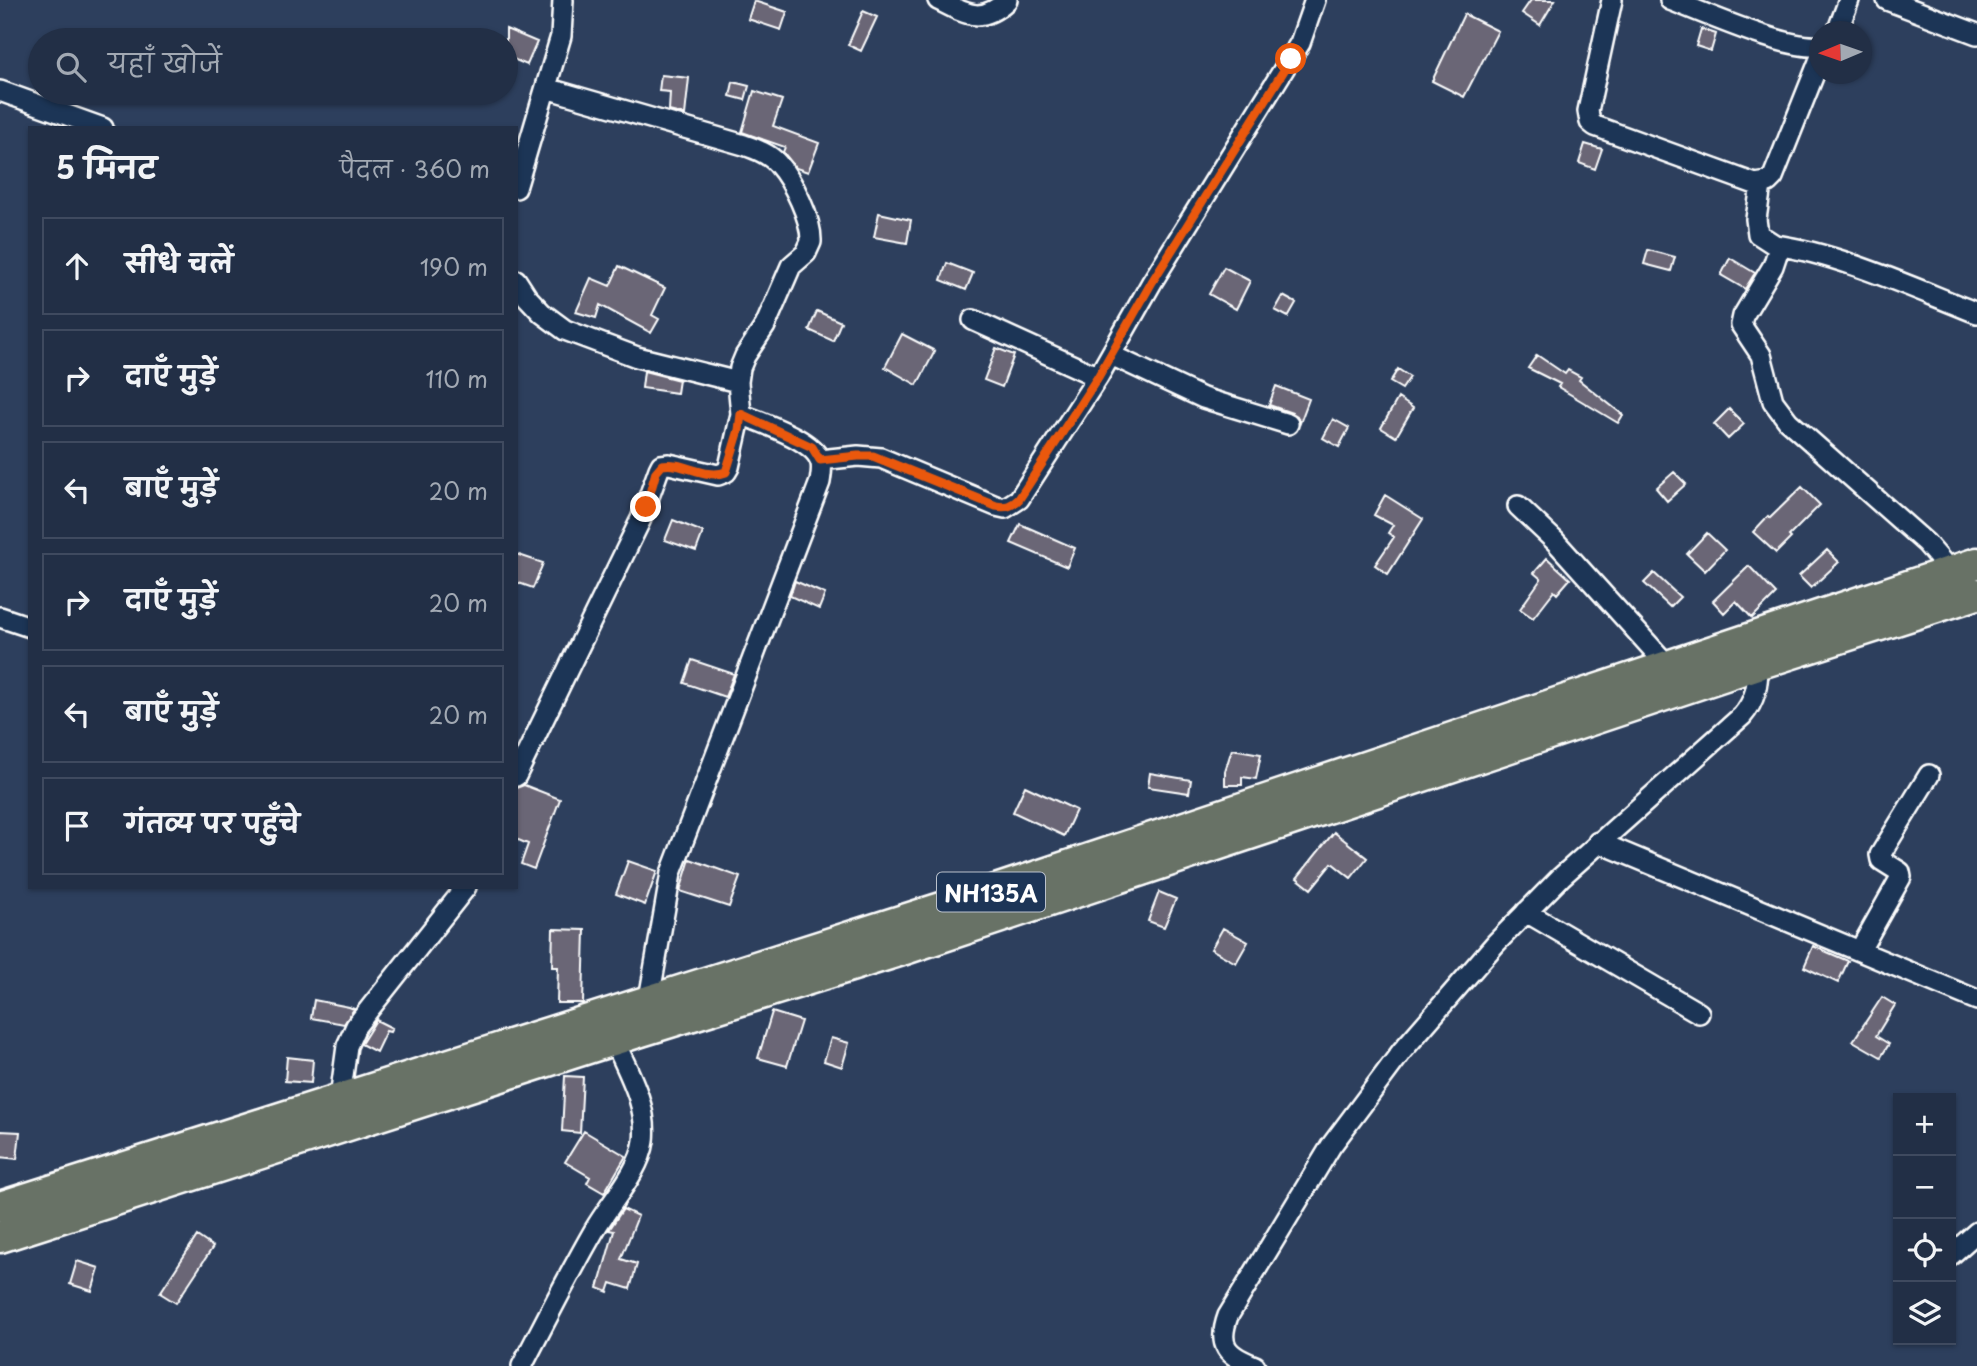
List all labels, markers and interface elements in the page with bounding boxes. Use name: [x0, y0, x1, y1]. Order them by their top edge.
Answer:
north arrow: [1809, 21, 1872, 84]
search box: [28, 28, 518, 105]
text: यहाँ खोजें: [108, 43, 222, 82]
route start: [1275, 43, 1306, 74]
icon: search: [52, 48, 90, 86]
text: 5 मिनट: [56, 144, 157, 189]
text: पैदल · 360 m: [339, 151, 490, 186]
text: सीधे चलें: [125, 243, 233, 282]
icon: ahead: [58, 247, 96, 285]
text: 190 m: [420, 249, 488, 284]
text: दाएँ मुड़ें: [125, 355, 217, 394]
icon: right: [58, 359, 96, 397]
text: 110 m: [426, 361, 488, 396]
text: बाएँ मुड़ें: [125, 467, 218, 506]
icon: left: [58, 471, 96, 509]
text: 20 m: [429, 473, 488, 508]
route end: [630, 491, 661, 522]
text: दाएँ मुड़ें: [125, 579, 217, 618]
icon: right: [58, 583, 96, 621]
text: 20 m: [429, 585, 488, 620]
text: बाएँ मुड़ें: [125, 691, 218, 730]
icon: left: [58, 695, 96, 733]
text: 20 m: [429, 697, 488, 732]
text: गंतव्य पर पहुँचे: [125, 803, 300, 842]
icon: arrive: [58, 807, 96, 845]
road number: NH135A: [937, 872, 1045, 912]
map controls: [1893, 1093, 1956, 1345]
button: +: [1893, 1093, 1956, 1156]
button: −: [1893, 1156, 1956, 1219]
button: locate: [1893, 1219, 1956, 1282]
button: layers: [1893, 1282, 1956, 1345]

